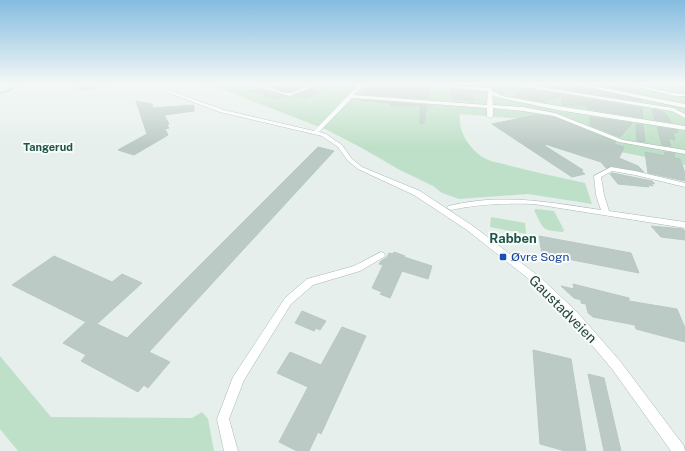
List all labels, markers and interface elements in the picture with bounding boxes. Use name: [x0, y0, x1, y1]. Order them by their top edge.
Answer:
district label: Tangerud: [23, 141, 73, 153]
district label: Rabben: [489, 231, 537, 246]
place label: Øvre Sogn: [511, 250, 570, 264]
marker: Øvre Sogn: [498, 252, 508, 262]
street label: Gaustadveien: [526, 272, 600, 346]

